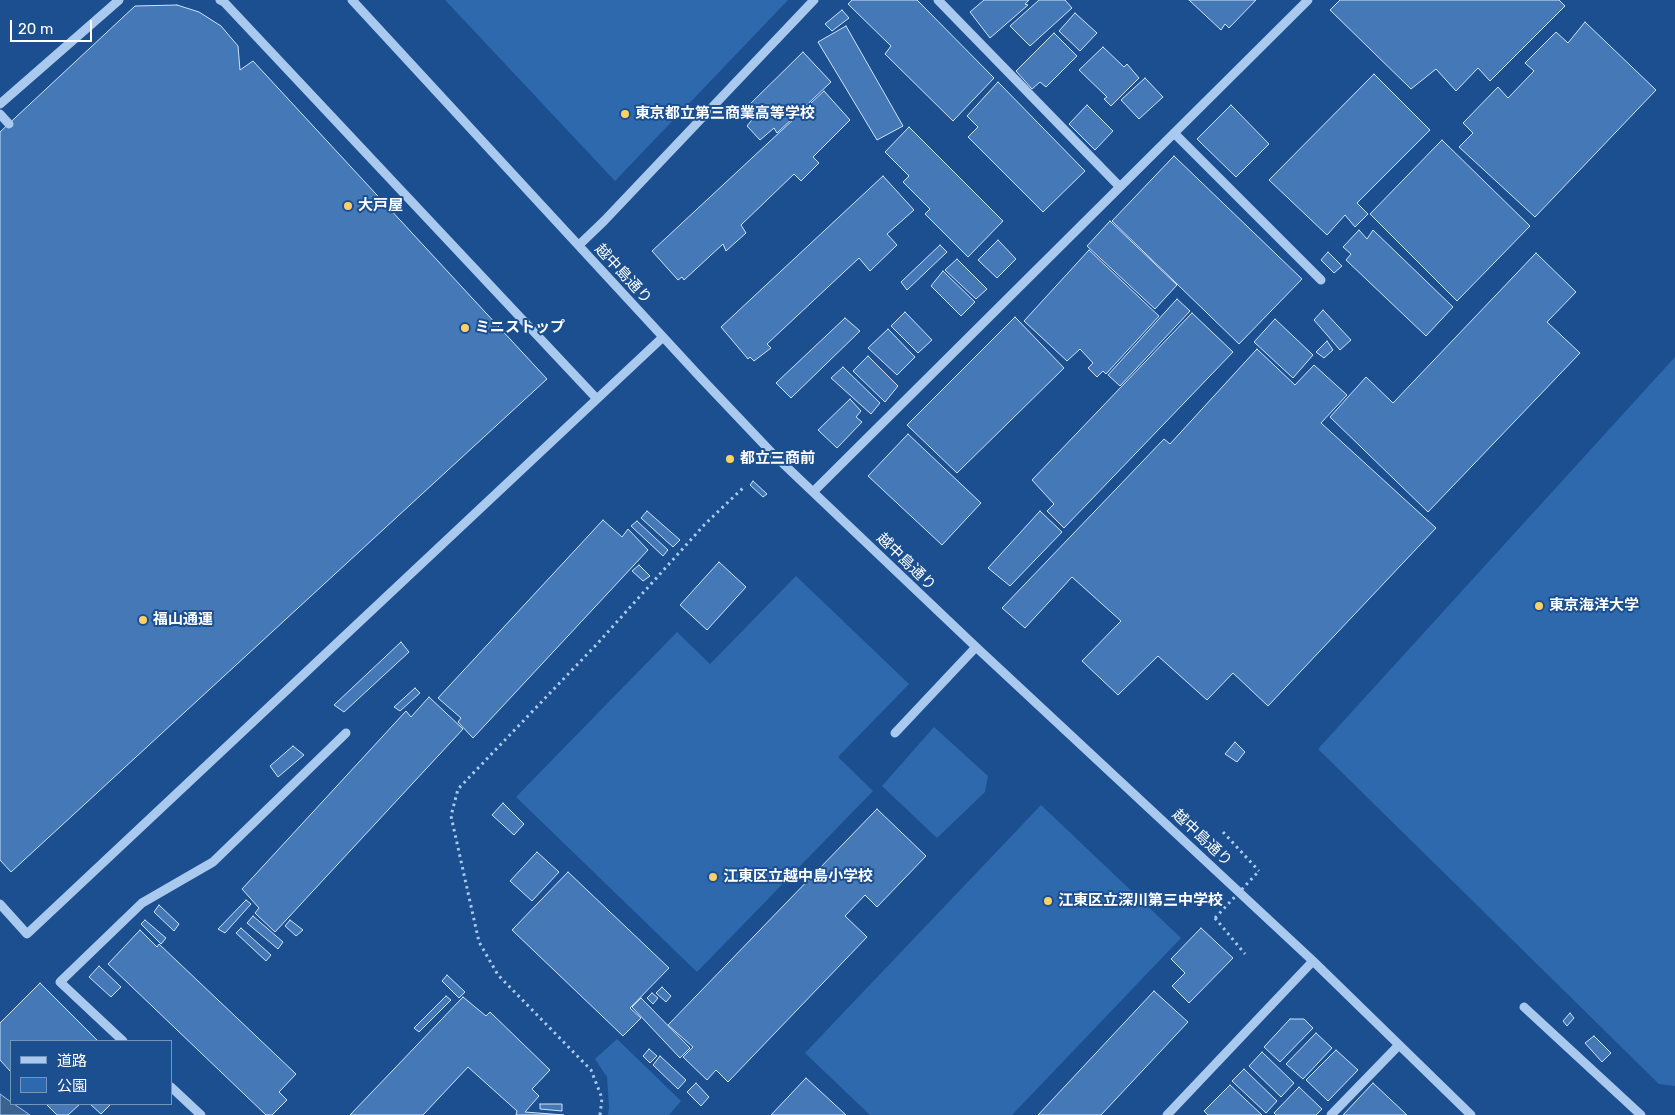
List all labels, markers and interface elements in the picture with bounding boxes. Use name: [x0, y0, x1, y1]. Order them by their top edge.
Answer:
scale bar: [12, 10, 95, 42]
text: 20 m: [18, 20, 53, 38]
place label: 東京都立第三商業高等学校: [635, 105, 815, 123]
marker: 東京都立第三商業高等学校: [619, 108, 631, 120]
place label: 大戸屋: [358, 197, 403, 215]
marker: 大戸屋: [342, 200, 354, 212]
street label: 越中島通り: [591, 240, 655, 308]
place label: ミニストップ: [475, 319, 565, 337]
marker: ミニストップ: [459, 322, 471, 334]
place label: 都立三商前: [740, 450, 815, 468]
marker: 都立三商前: [724, 453, 736, 465]
street label: 越中島通り: [873, 529, 939, 595]
place label: 東京海洋大学: [1549, 597, 1639, 615]
marker: 東京海洋大学: [1533, 600, 1545, 612]
place label: 福山通運: [153, 611, 213, 629]
marker: 福山通運: [137, 614, 149, 626]
street label: 越中島通り: [1168, 806, 1236, 870]
place label: 江東区立越中島小学校: [723, 868, 873, 886]
marker: 江東区立越中島小学校: [707, 871, 719, 883]
place label: 江東区立深川第三中学校: [1058, 892, 1223, 910]
marker: 江東区立深川第三中学校: [1042, 895, 1054, 907]
legend: [10, 1040, 172, 1105]
text: 道路: [57, 1052, 87, 1070]
text: 公園: [57, 1077, 87, 1095]

